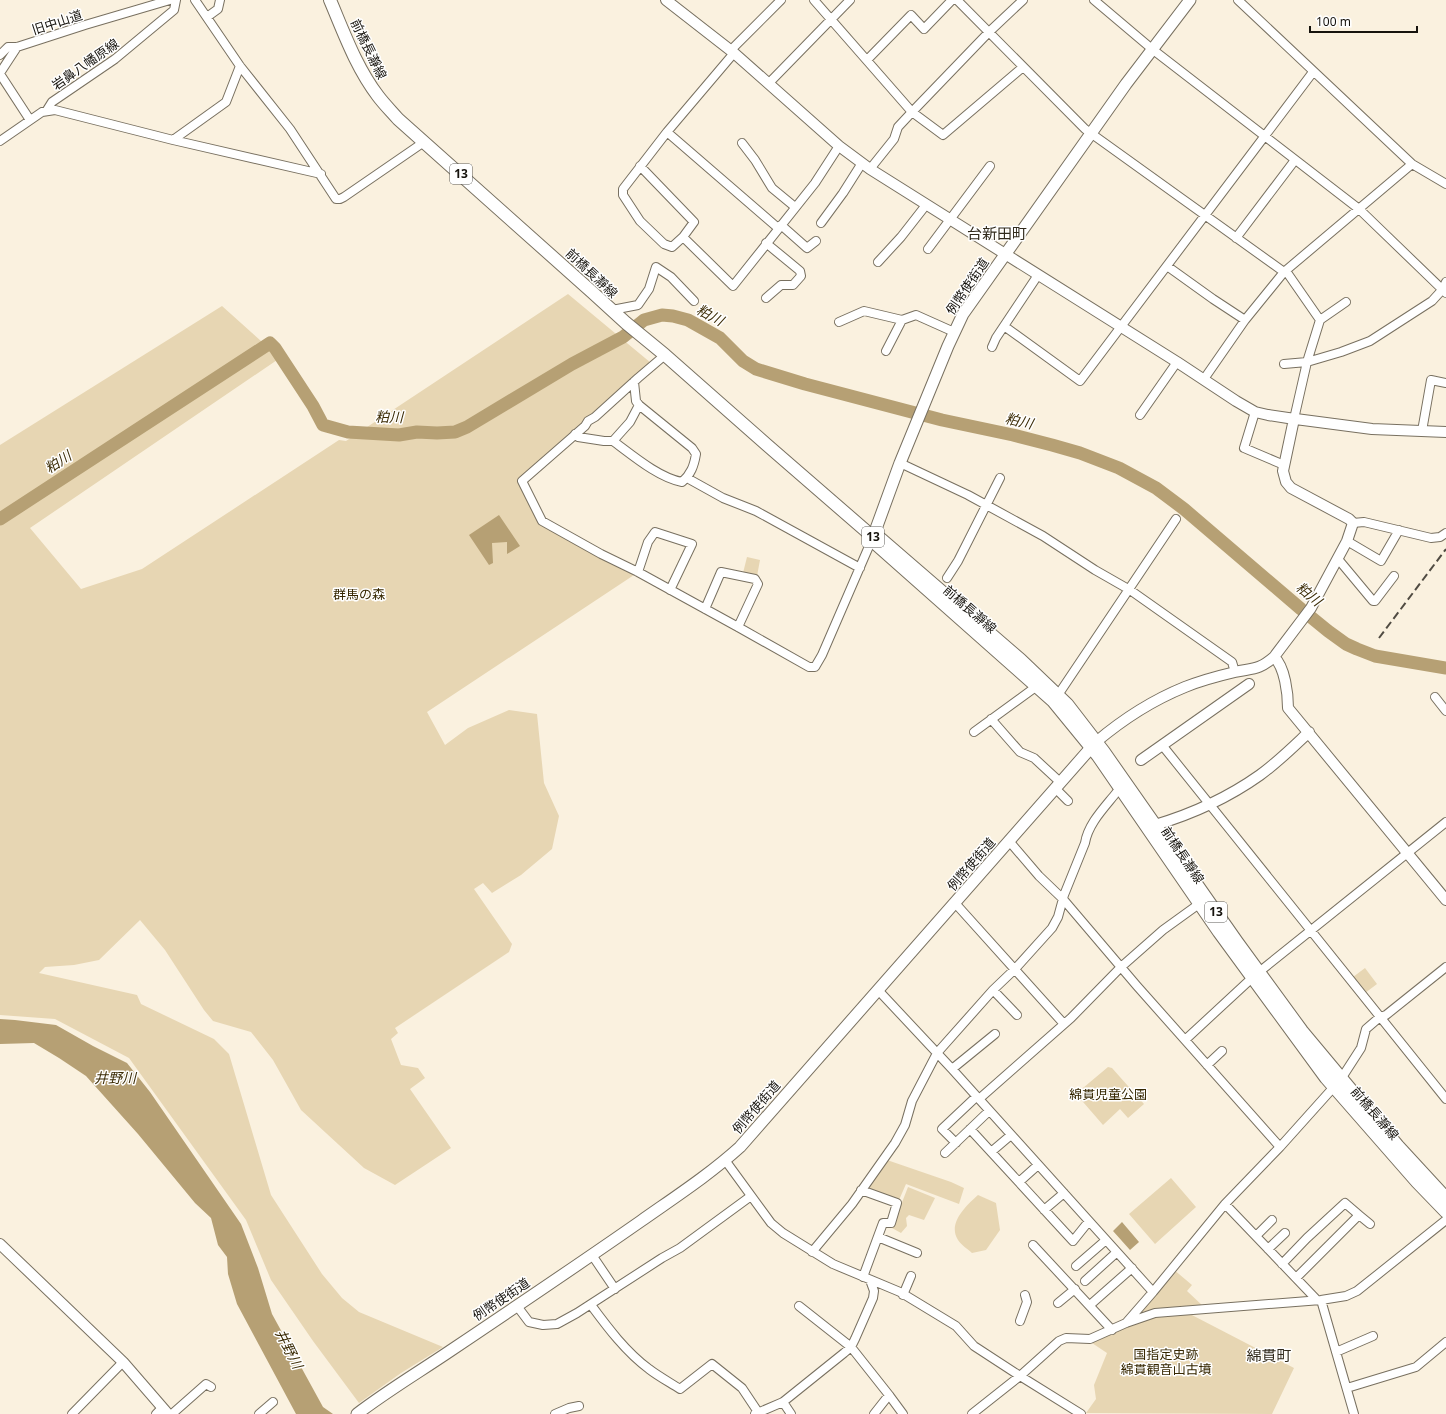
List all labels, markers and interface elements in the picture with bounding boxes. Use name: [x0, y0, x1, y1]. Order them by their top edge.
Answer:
street label: 旧中山道: [29, 5, 85, 39]
scale bar: [1310, 8, 1417, 34]
text: 100 m: [1316, 13, 1351, 30]
street label: 前橋長瀞線: [347, 16, 391, 82]
street label: 岩鼻八幡原線: [48, 34, 122, 94]
road number: 13: [450, 164, 472, 184]
district label: 台新田町: [967, 223, 1027, 243]
street label: 前橋長瀞線: [562, 244, 622, 302]
street label: 例幣使街道: [941, 254, 993, 318]
water label: 粕川: [693, 300, 729, 330]
water label: 粕川: [375, 407, 405, 426]
water label: 粕川: [1003, 408, 1037, 433]
water label: 粕川: [41, 445, 76, 477]
road number: 13: [862, 527, 884, 547]
water label: 粕川: [1292, 577, 1328, 611]
street label: 前橋長瀞線: [940, 581, 1000, 637]
park label: 群馬の森: [333, 585, 385, 603]
street label: 前橋長瀞線: [1157, 823, 1209, 887]
street label: 例幣使街道: [943, 834, 999, 894]
road number: 13: [1205, 902, 1227, 922]
water label: 井野川: [94, 1068, 138, 1087]
street label: 例幣使街道: [728, 1077, 784, 1137]
street label: 前橋長瀞線: [1347, 1083, 1403, 1143]
park label: 綿貫児童公園: [1069, 1085, 1147, 1103]
street label: 例幣使街道: [469, 1273, 533, 1325]
water label: 井野川: [271, 1326, 308, 1374]
park label: 国指定史跡 綿貫観音山古墳: [1120, 1345, 1212, 1378]
district label: 綿貫町: [1246, 1345, 1292, 1365]

